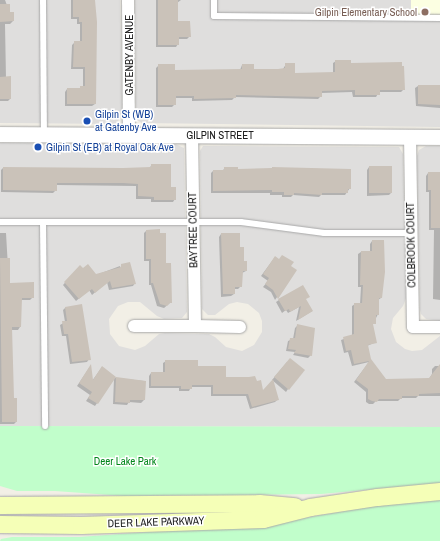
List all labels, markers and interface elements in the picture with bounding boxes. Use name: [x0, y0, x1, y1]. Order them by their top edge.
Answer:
place label: Gilpin Elementary School: [315, 5, 417, 19]
marker: Gilpin Elementary School: [420, 7, 430, 17]
street label: GATENBY AVENUE: [122, 14, 136, 96]
place label: Gilpin St (WB) at Gatenby Ave: [95, 108, 157, 134]
marker: Gilpin St (WB) at Gatenby Ave: [82, 116, 92, 126]
street label: GILPIN STREET: [186, 128, 254, 142]
place label: Gilpin St (EB) at Royal Oak Ave: [46, 140, 174, 154]
marker: Gilpin St (EB) at Royal Oak Ave: [33, 142, 43, 152]
street label: BAYTREE COURT: [186, 192, 200, 268]
street label: COLBROOK COURT: [404, 202, 418, 288]
park label: Deer Lake Park: [94, 454, 156, 468]
street label: DEER LAKE PARKWAY: [107, 514, 205, 530]

